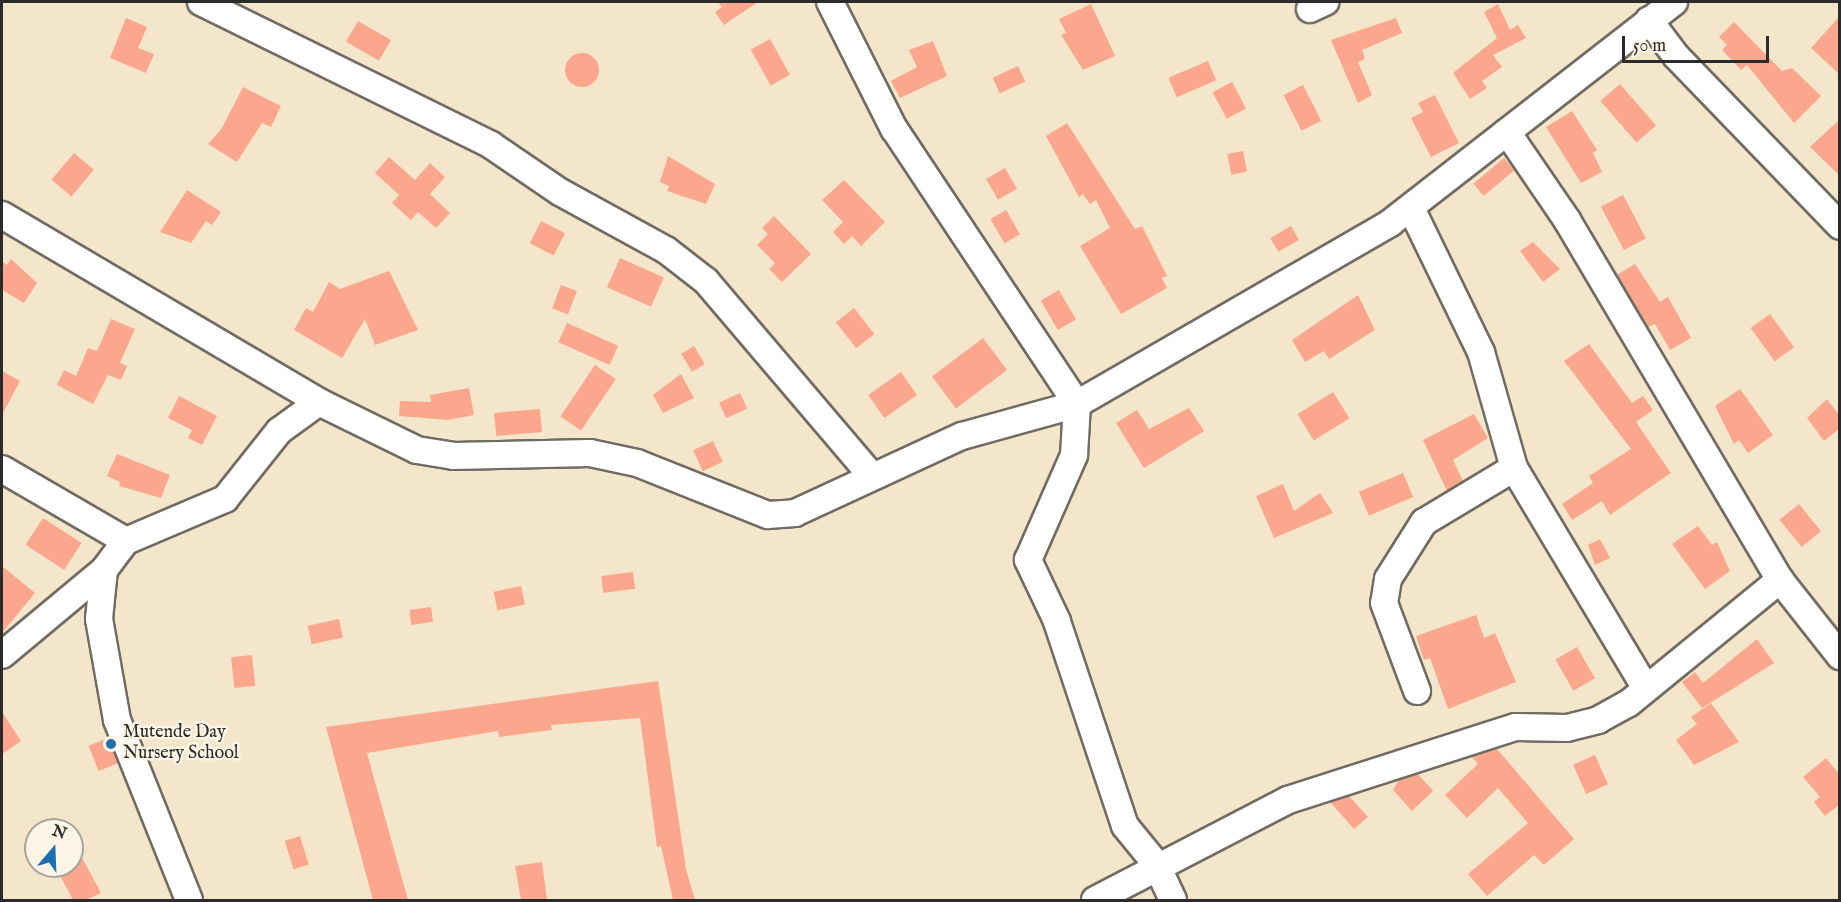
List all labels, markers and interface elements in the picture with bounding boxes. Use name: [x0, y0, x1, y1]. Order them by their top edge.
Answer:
scale bar: [1625, 24, 1772, 62]
text: 50 m: [1633, 35, 1666, 58]
place label: Mutende Day Nursery School: [123, 723, 239, 766]
marker: Mutende Day Nursery School: [104, 737, 118, 751]
north arrow: [24, 818, 84, 878]
text: N: [49, 821, 69, 845]

